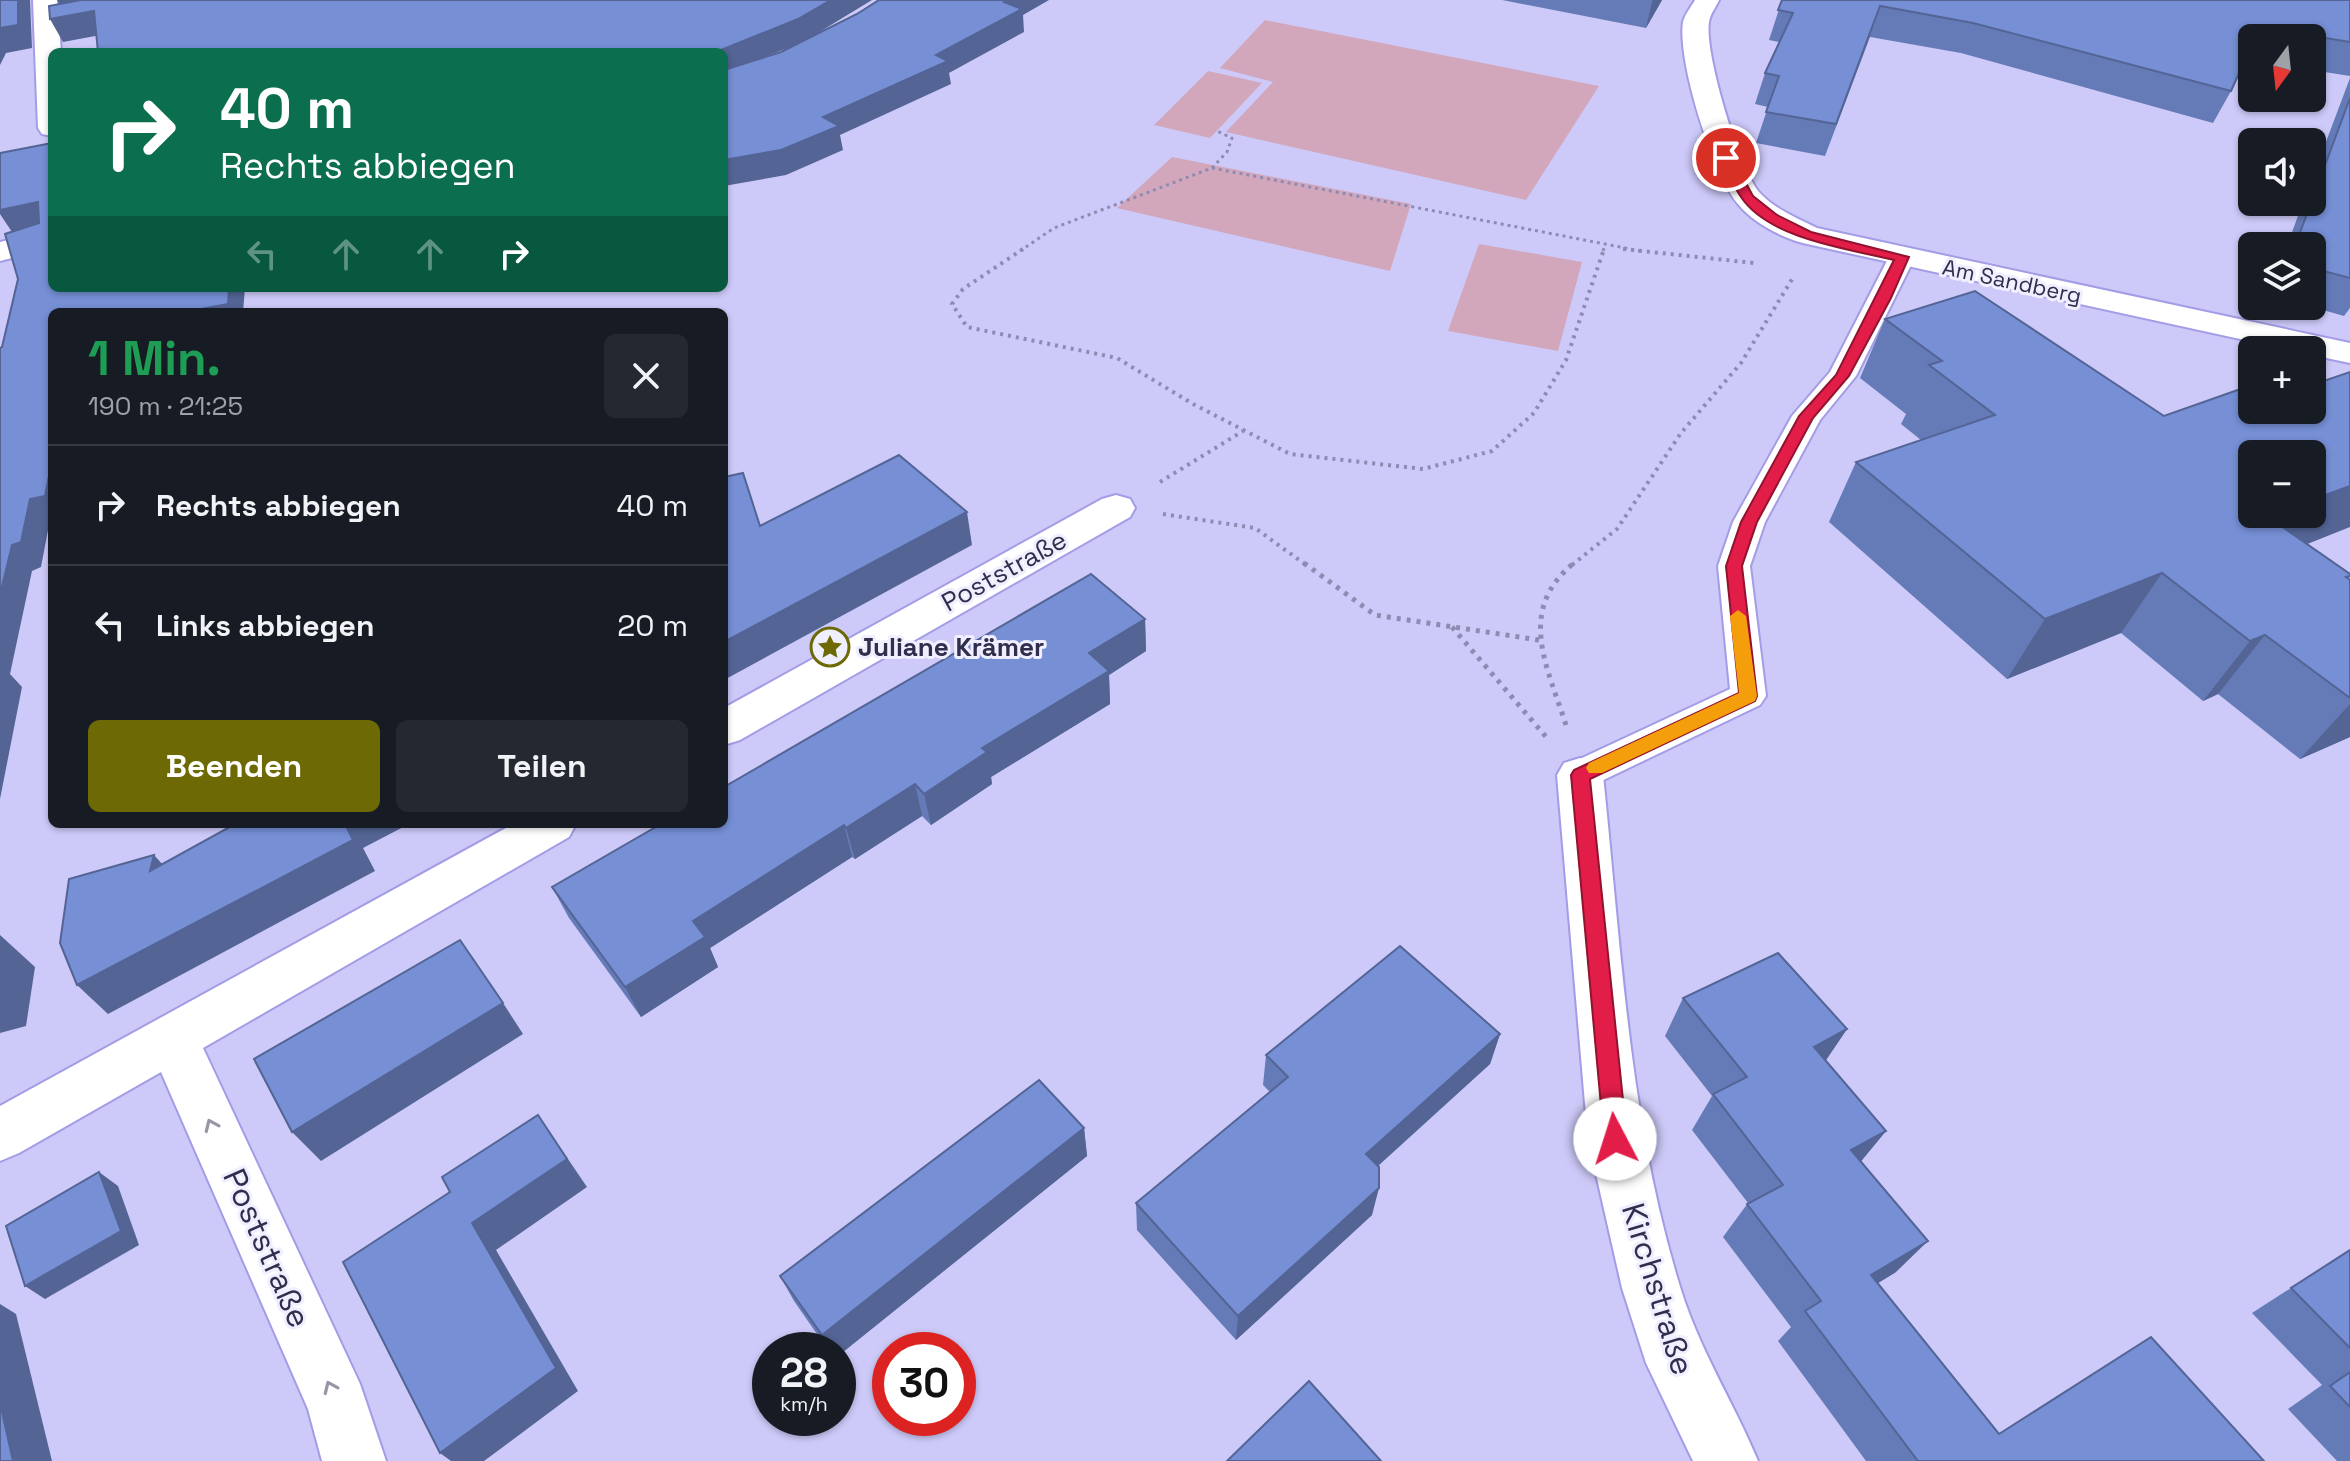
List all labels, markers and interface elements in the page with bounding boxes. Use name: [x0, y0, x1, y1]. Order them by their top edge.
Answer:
north arrow: [2238, 24, 2326, 112]
map controls: [2238, 24, 2326, 528]
text: 40 m: [220, 73, 354, 144]
icon: right: [88, 80, 192, 184]
pin: [1692, 124, 1760, 192]
button: sound: [2238, 128, 2326, 216]
icon: arrive: [1704, 136, 1748, 180]
text: Rechts abbiegen: [220, 143, 516, 189]
icon: left: [240, 232, 284, 276]
icon: ahead: [324, 232, 368, 276]
icon: ahead: [408, 232, 452, 276]
icon: right: [492, 232, 536, 276]
button: layers: [2238, 232, 2326, 320]
street label: Am Sandberg: [1940, 253, 2084, 309]
text: 1 Min.: [88, 328, 221, 389]
button: close: [604, 334, 688, 418]
button: +: [2238, 336, 2326, 424]
text: 190 m · 21:25: [88, 389, 243, 423]
button: −: [2238, 440, 2326, 528]
icon: right: [88, 483, 132, 527]
text: Rechts abbiegen: [156, 486, 401, 525]
text: 40 m: [617, 486, 688, 525]
street label: Poststraße: [935, 523, 1073, 619]
icon: left: [88, 603, 132, 647]
text: Links abbiegen: [156, 606, 374, 645]
text: 20 m: [617, 606, 688, 645]
place icon: Juliane Krämer: [809, 626, 851, 668]
place label: Juliane Krämer: [858, 630, 1044, 664]
button: Beenden: [88, 720, 380, 812]
button: Teilen: [396, 720, 688, 812]
position arrow: [1573, 1097, 1657, 1181]
one-way arrow: [205, 1118, 221, 1133]
street label: Poststraße: [214, 1162, 320, 1334]
street label: Kirchstraße: [1613, 1198, 1703, 1380]
speed limit sign: 30: [872, 1332, 976, 1436]
text: 28: [780, 1348, 828, 1399]
one-way arrow: [324, 1381, 340, 1395]
text: km/h: [780, 1391, 828, 1417]

